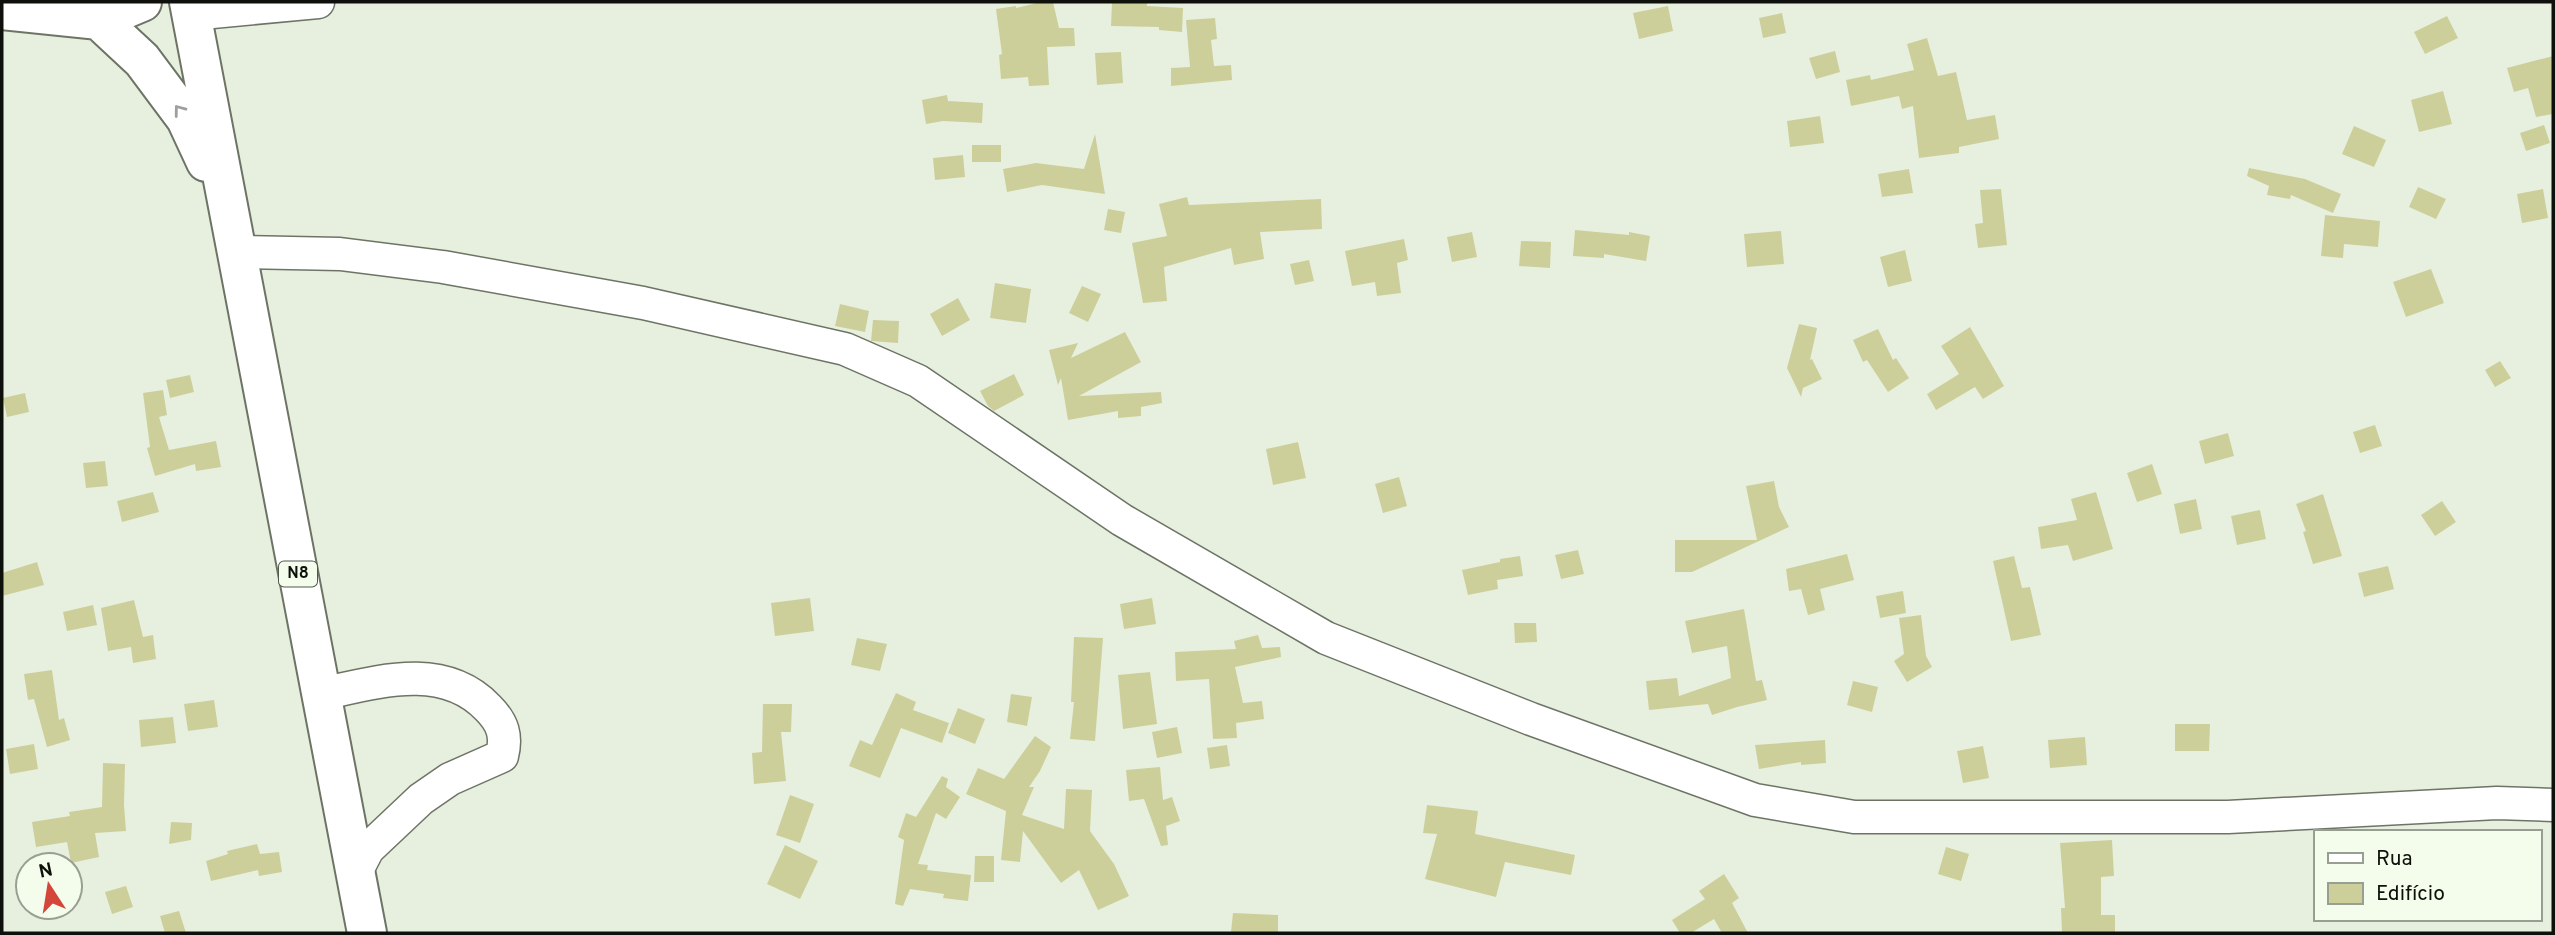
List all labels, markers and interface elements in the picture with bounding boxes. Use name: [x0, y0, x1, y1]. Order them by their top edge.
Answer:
one-way arrow: [175, 105, 187, 117]
road number: N8: [279, 562, 317, 586]
legend: [2314, 830, 2541, 921]
text: Rua: [2376, 846, 2413, 873]
north arrow: [14, 851, 84, 921]
text: N: [37, 858, 55, 884]
text: Edifício: [2376, 881, 2445, 908]

